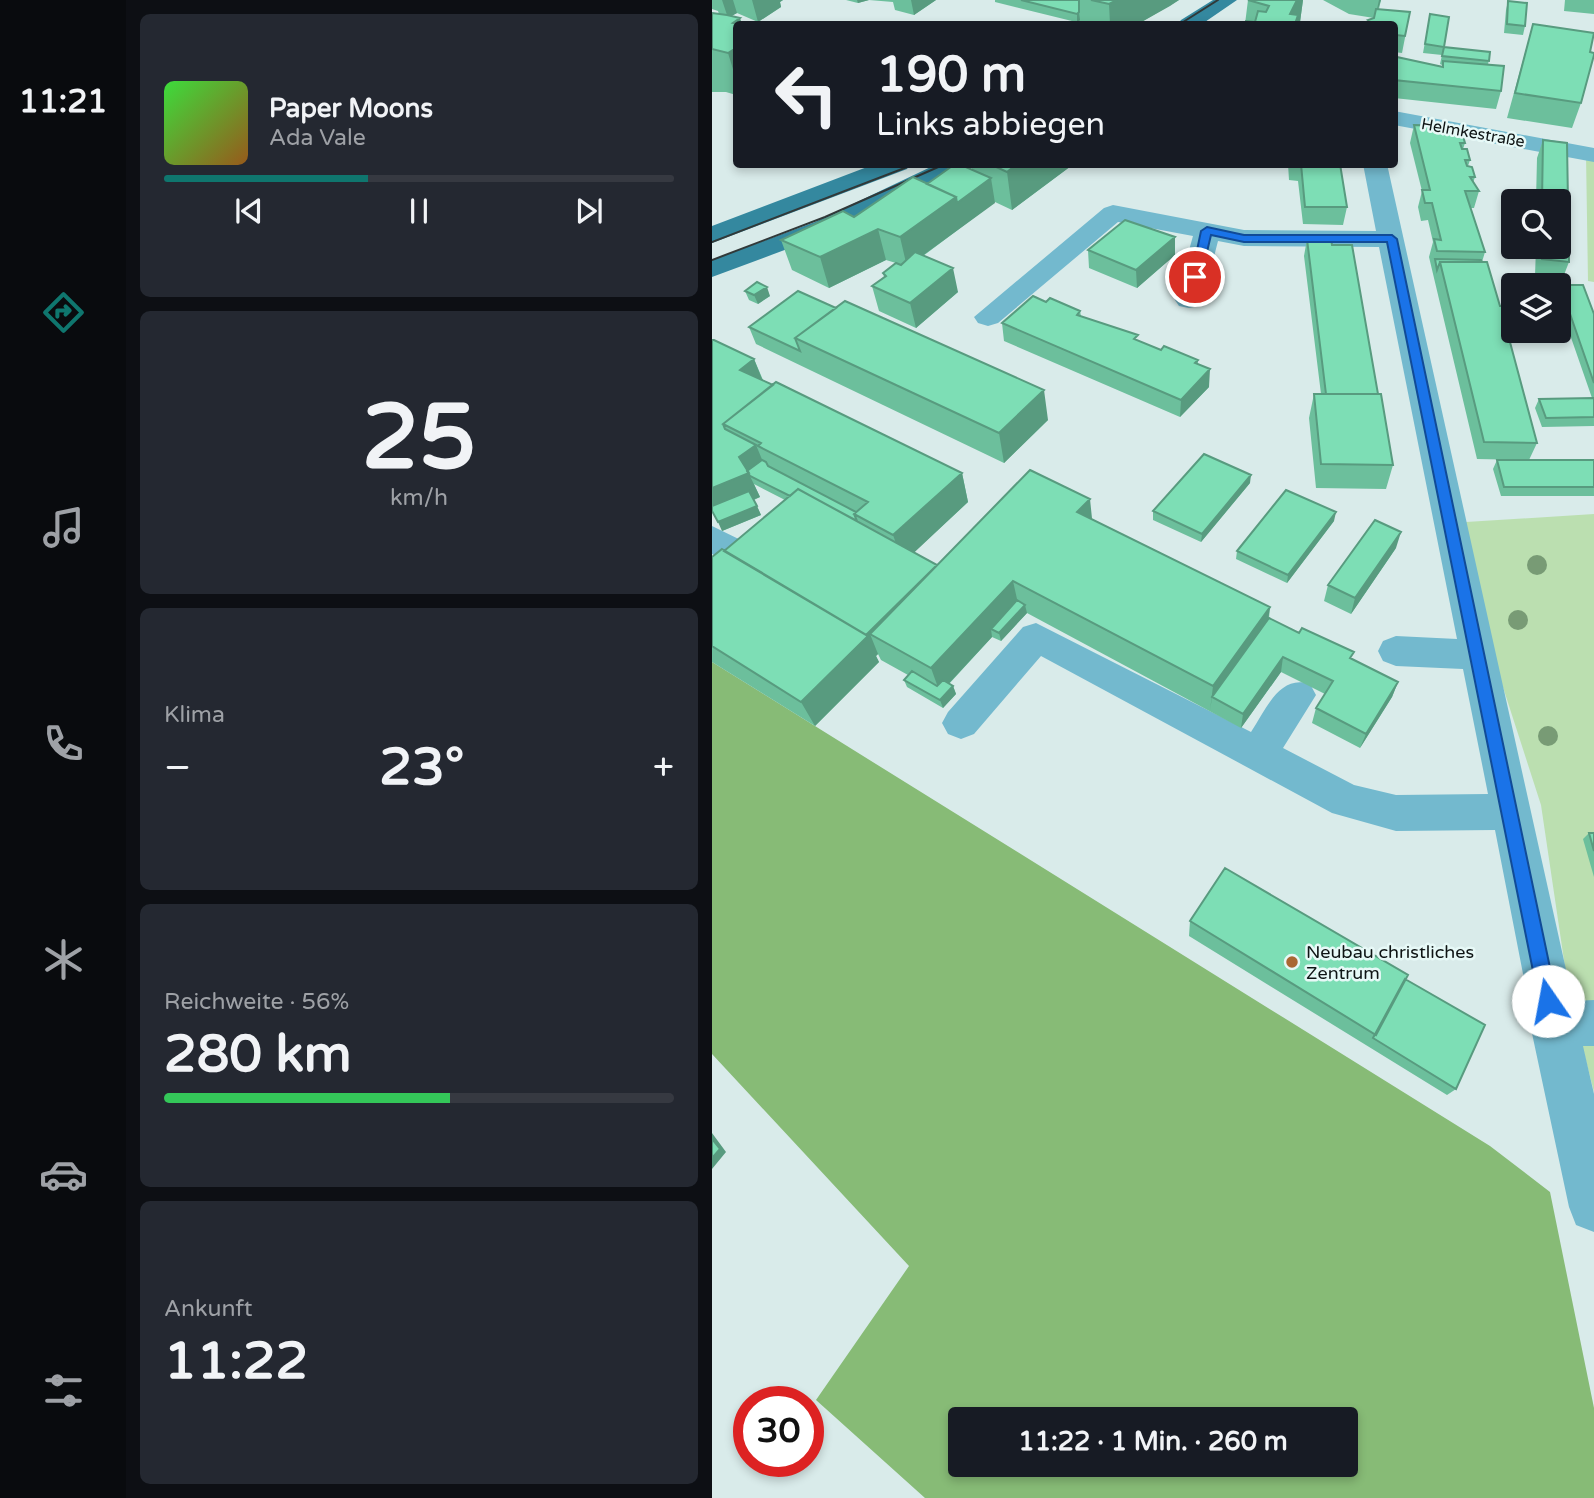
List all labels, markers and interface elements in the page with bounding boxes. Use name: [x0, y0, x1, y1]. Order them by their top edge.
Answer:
text: 190 m: [876, 46, 1026, 105]
icon: left: [761, 49, 852, 140]
text: 11:21: [19, 83, 107, 121]
text: Paper Moons: [269, 93, 433, 124]
text: Links abbiegen: [876, 106, 1105, 144]
street label: Helmkestraße: [1420, 114, 1526, 152]
text: Ada Vale: [269, 124, 366, 152]
map controls: [1501, 189, 1571, 343]
button: search: [1501, 189, 1571, 259]
icon: previous: [230, 192, 268, 230]
icon: pause: [400, 192, 438, 230]
icon: next: [570, 192, 608, 230]
pin: [1165, 247, 1225, 307]
icon: arrive: [1176, 258, 1214, 296]
button: layers: [1501, 273, 1571, 343]
icon: directions: [39, 288, 88, 337]
text: 25: [362, 383, 476, 493]
text: km/h: [390, 484, 448, 512]
icon: music: [39, 503, 88, 552]
text: Klima: [164, 701, 225, 729]
icon: phone: [39, 719, 88, 768]
text: 23°: [379, 736, 464, 799]
text: −: [164, 745, 191, 791]
text: +: [653, 745, 674, 791]
icon: climate: [39, 935, 88, 984]
place label: Neubau christliches Zentrum: [1306, 941, 1474, 984]
marker: Neubau christliches Zentrum: [1284, 954, 1300, 970]
position arrow: [1511, 964, 1585, 1038]
text: Reichweite · 56%: [164, 988, 349, 1016]
text: 280 km: [164, 1023, 352, 1086]
icon: car: [39, 1150, 88, 1199]
text: Ankunft: [164, 1295, 253, 1323]
text: 11:22: [164, 1330, 308, 1393]
icon: filters: [39, 1366, 88, 1415]
speed limit sign: 30: [733, 1386, 824, 1477]
text: 11:22 · 1 Min. · 260 m: [1018, 1426, 1288, 1457]

